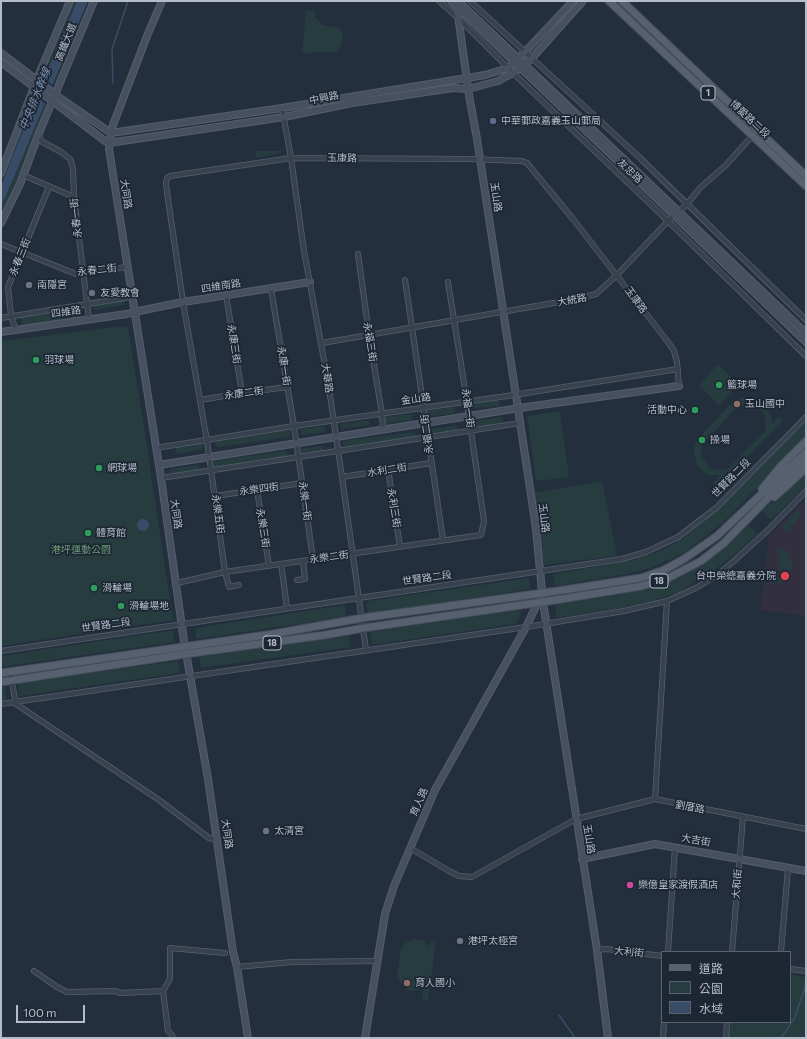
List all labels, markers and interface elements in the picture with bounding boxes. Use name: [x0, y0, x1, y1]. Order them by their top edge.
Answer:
street label: 高鐵大道: [53, 21, 79, 63]
water label: 中央排水幹線: [17, 66, 53, 132]
road number: 1: [701, 86, 715, 100]
street label: 中興路: [308, 89, 340, 107]
street label: 博愛路二段: [728, 98, 772, 140]
place label: 中華郵政嘉義玉山郵局: [501, 115, 601, 127]
marker: 中華郵政嘉義玉山郵局: [488, 116, 498, 126]
street label: 玉康路: [327, 152, 357, 164]
street label: 友忠路: [615, 156, 645, 186]
street label: 大同路: [118, 178, 134, 210]
street label: 玉山路: [488, 181, 504, 213]
street label: 永春一街: [68, 197, 84, 239]
street label: 永春三街: [7, 236, 33, 278]
street label: 永春二街: [76, 262, 118, 278]
street label: 四維南路: [200, 277, 242, 295]
place label: 南隱宮: [37, 279, 67, 291]
marker: 南隱宮: [24, 280, 34, 290]
street label: 玉康路: [622, 284, 650, 316]
place label: 友愛教會: [100, 287, 140, 299]
marker: 友愛教會: [87, 288, 97, 298]
street label: 大統路: [556, 291, 588, 309]
street label: 四維路: [50, 304, 82, 320]
street label: 永福三街: [361, 321, 379, 363]
street label: 永康三街: [225, 323, 243, 365]
street label: 永康一街: [275, 345, 293, 387]
place label: 羽球場: [44, 354, 74, 366]
marker: 羽球場: [31, 355, 41, 365]
street label: 大華路: [319, 362, 335, 394]
place label: 籃球場: [727, 379, 757, 391]
marker: 籃球場: [714, 380, 724, 390]
street label: 永康二街: [223, 384, 265, 402]
street label: 永福一街: [459, 387, 477, 429]
street label: 金山路: [400, 391, 432, 407]
place label: 玉山國中: [745, 398, 785, 410]
marker: 玉山國中: [732, 399, 742, 409]
place label: 活動中心: [647, 404, 687, 416]
marker: 活動中心: [690, 405, 700, 415]
street label: 永福二街: [419, 413, 435, 455]
place label: 操場: [710, 434, 730, 446]
marker: 操場: [697, 435, 707, 445]
street label: 世賢路二段: [709, 456, 753, 500]
street label: 水利二街: [366, 461, 408, 479]
place label: 網球場: [107, 462, 137, 474]
marker: 網球場: [94, 463, 104, 473]
street label: 永樂四街: [238, 480, 280, 498]
street label: 永樂一街: [296, 480, 314, 522]
street label: 永利三街: [385, 487, 403, 529]
street label: 永樂五街: [209, 493, 227, 535]
street label: 大同路: [168, 498, 184, 530]
street label: 玉山路: [536, 502, 552, 534]
street label: 永樂三街: [254, 507, 272, 549]
place label: 體育館: [96, 527, 126, 539]
marker: 體育館: [83, 528, 93, 538]
park label: 港坪運動公園: [51, 544, 111, 556]
street label: 永樂二街: [308, 548, 350, 566]
street label: 世賢路二段: [401, 569, 453, 587]
place label: 台中榮總嘉義分院: [696, 570, 776, 582]
marker: 台中榮總嘉義分院: [779, 570, 791, 582]
road number: 18: [650, 574, 668, 588]
place label: 滑輪場: [102, 582, 132, 594]
marker: 滑輪場: [89, 583, 99, 593]
place label: 滑輪場地: [129, 600, 169, 612]
marker: 滑輪場地: [116, 601, 126, 611]
street label: 世賢路二段: [80, 616, 132, 634]
road number: 18: [263, 636, 281, 650]
street label: 育人路: [407, 786, 431, 818]
street label: 劉厝路: [674, 798, 706, 816]
street label: 大同路: [219, 818, 235, 850]
street label: 玉山路: [581, 823, 597, 855]
place label: 太清宮: [274, 825, 304, 837]
marker: 太清宮: [261, 826, 271, 836]
street label: 大吉街: [680, 831, 712, 849]
street label: 大和街: [730, 869, 744, 899]
place label: 樂億皇家渡假酒店: [638, 879, 718, 891]
marker: 樂億皇家渡假酒店: [625, 880, 635, 890]
place label: 港坪太極宮: [468, 935, 518, 947]
marker: 港坪太極宮: [455, 936, 465, 946]
street label: 大利街: [613, 944, 645, 960]
legend: [661, 951, 791, 1023]
text: 道路: [699, 961, 723, 975]
place label: 育人國小: [415, 977, 455, 989]
marker: 育人國小: [402, 978, 412, 988]
text: 公園: [699, 981, 723, 995]
scale bar: [18, 997, 87, 1023]
text: 水域: [699, 1001, 723, 1015]
text: 100 m: [23, 1005, 57, 1019]

